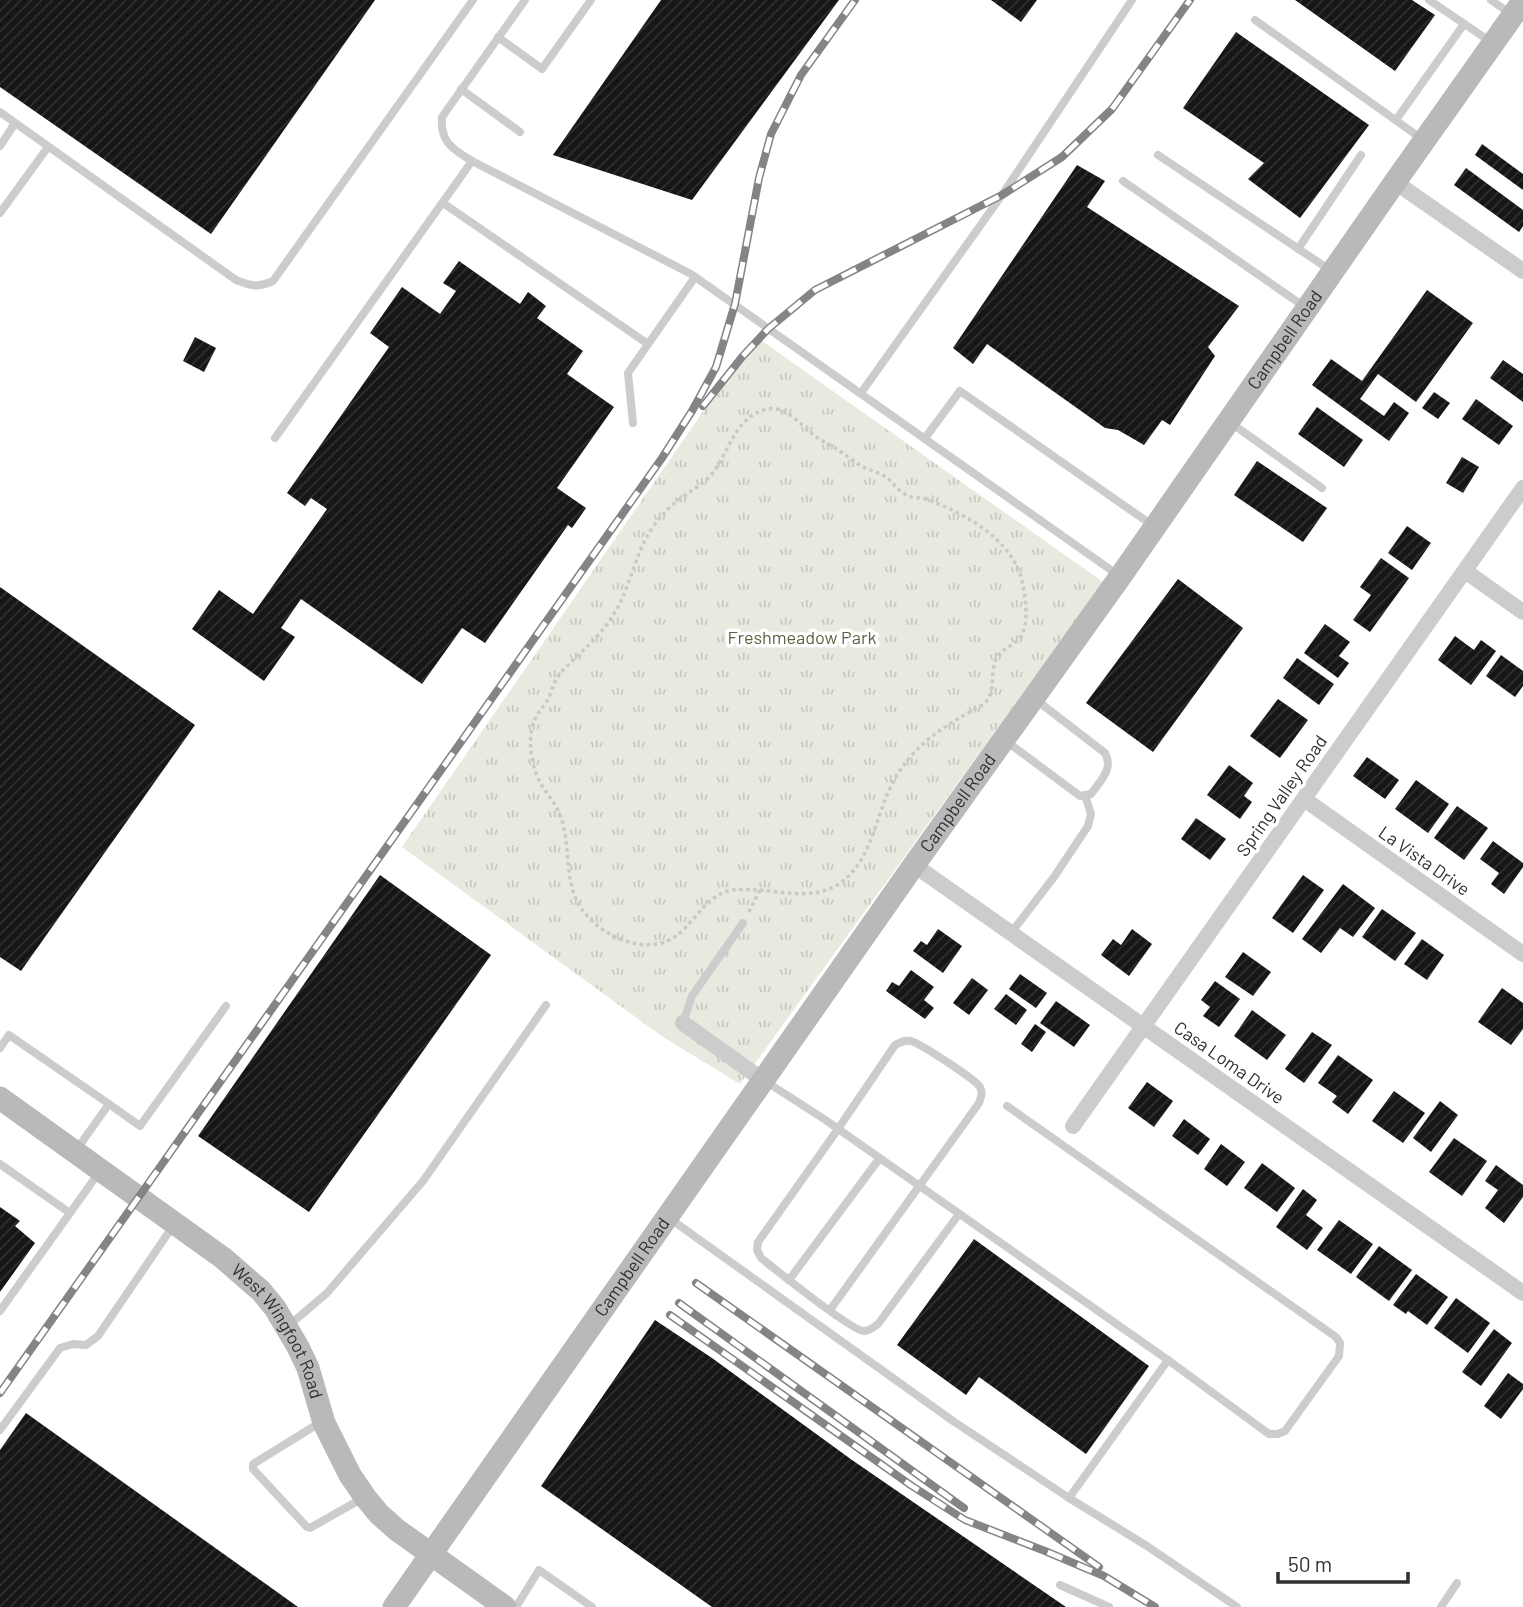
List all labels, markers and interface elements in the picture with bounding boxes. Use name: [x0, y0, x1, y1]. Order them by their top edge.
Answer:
street label: Campbell Road: [1242, 286, 1326, 393]
park label: Freshmeadow Park: [728, 626, 876, 648]
street label: Spring Valley Road: [1231, 731, 1331, 860]
street label: Campbell Road: [915, 749, 1000, 856]
street label: La Vista Drive: [1375, 821, 1474, 900]
street label: Casa Loma Drive: [1170, 1016, 1289, 1108]
street label: Campbell Road: [589, 1213, 674, 1320]
street label: West Wingfoot Road: [227, 1258, 328, 1401]
scale bar: [1278, 1540, 1408, 1584]
text: 50 m: [1288, 1551, 1332, 1576]

